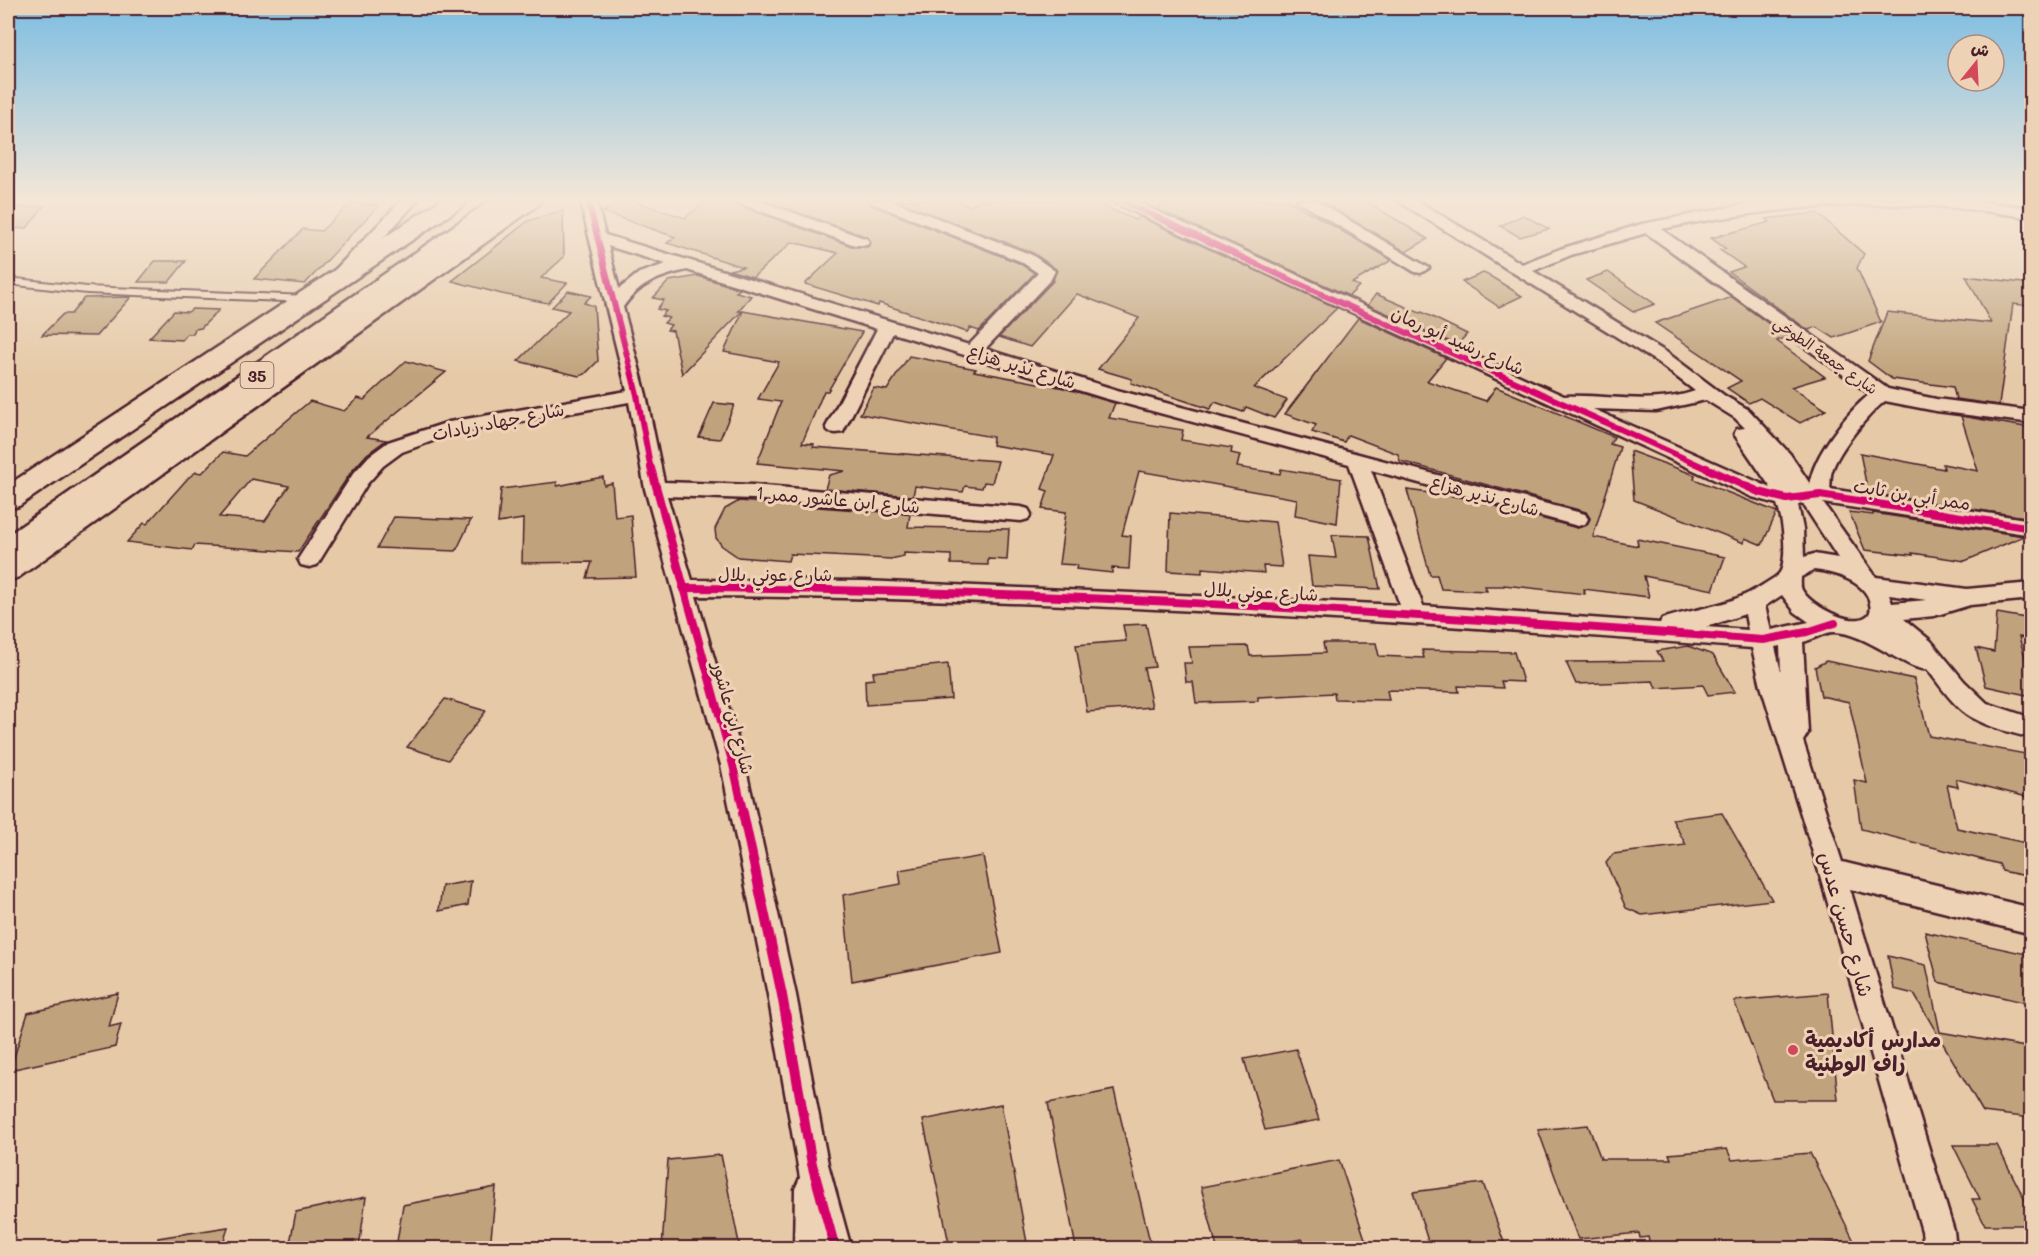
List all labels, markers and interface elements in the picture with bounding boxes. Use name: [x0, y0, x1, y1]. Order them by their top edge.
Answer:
north arrow: [1946, 33, 2006, 93]
text: ش: [1969, 36, 1992, 61]
street label: شارع رشيد أبو رمان: [1387, 300, 1528, 381]
street label: شارع جمعة الطوخي: [1768, 312, 1882, 402]
street label: شارع نذير هزاع: [965, 338, 1079, 395]
road number: 35: [240, 362, 274, 388]
street label: شارع جهاد زيادات: [430, 396, 566, 447]
street label: شارع نذير هزاع: [1428, 469, 1542, 522]
street label: ممر أبي بن ثابت: [1851, 473, 1972, 520]
street label: شارع ابن عاشور ممر 1: [755, 480, 921, 519]
street label: شارع عوني بلال: [718, 562, 832, 591]
street label: شارع عوني بلال: [1203, 576, 1319, 611]
street label: شارع ابن عاشور: [706, 657, 761, 777]
street label: شارع حسن عدس: [1810, 848, 1881, 1001]
place label: مدارس أكاديمية راف الوطنية: [1805, 1025, 1941, 1077]
marker: مدارس أكاديمية راف الوطنية: [1786, 1043, 1800, 1057]

